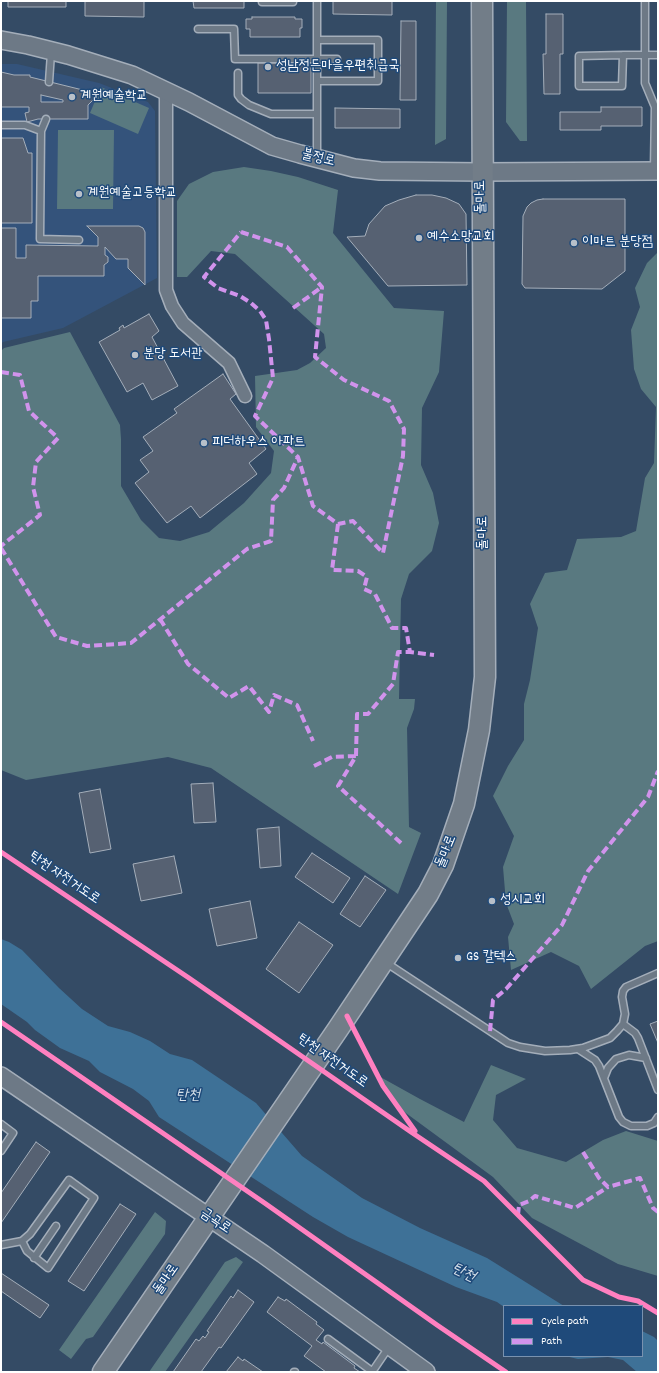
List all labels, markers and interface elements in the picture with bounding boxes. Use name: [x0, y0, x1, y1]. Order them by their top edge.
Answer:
place label: 성남정든마을우편취급국: [276, 59, 400, 75]
marker: 성남정든마을우편취급국: [263, 62, 273, 72]
place label: 계원예술학교: [80, 89, 148, 105]
marker: 계원예술학교: [67, 92, 77, 102]
street label: 불정로: [300, 147, 336, 171]
street label: 돌마로: [473, 180, 491, 214]
place label: 계원예술고등학교: [87, 186, 177, 202]
marker: 계원예술고등학교: [74, 189, 84, 199]
place label: 예수소망교회: [427, 230, 495, 246]
marker: 예수소망교회: [414, 233, 424, 243]
place label: 이마트 분당점: [582, 235, 653, 251]
marker: 이마트 분당점: [569, 238, 579, 248]
place label: 분당 도서관: [143, 347, 203, 363]
marker: 분당 도서관: [130, 350, 140, 360]
place label: 피더하우스 아파트: [212, 435, 305, 451]
marker: 피더하우스 아파트: [199, 438, 209, 448]
street label: 돌마로: [476, 516, 492, 550]
street label: 돌마로: [433, 833, 461, 871]
street label: 탄천 자전거도로: [25, 849, 103, 909]
place label: 성시교회: [500, 893, 545, 909]
marker: 성시교회: [487, 896, 497, 906]
place label: GS 칼텍스: [466, 950, 516, 966]
marker: GS 칼텍스: [453, 953, 463, 963]
street label: 탄천 자전거도로: [294, 1032, 370, 1092]
water label: 탄천: [176, 1088, 200, 1106]
street label: 금곡로: [196, 1206, 234, 1238]
street label: 돌마로: [150, 1261, 184, 1299]
water label: 탄천: [448, 1261, 478, 1287]
legend: [503, 1305, 643, 1357]
text: Cycle path: [541, 1313, 589, 1330]
text: Path: [541, 1333, 562, 1350]

